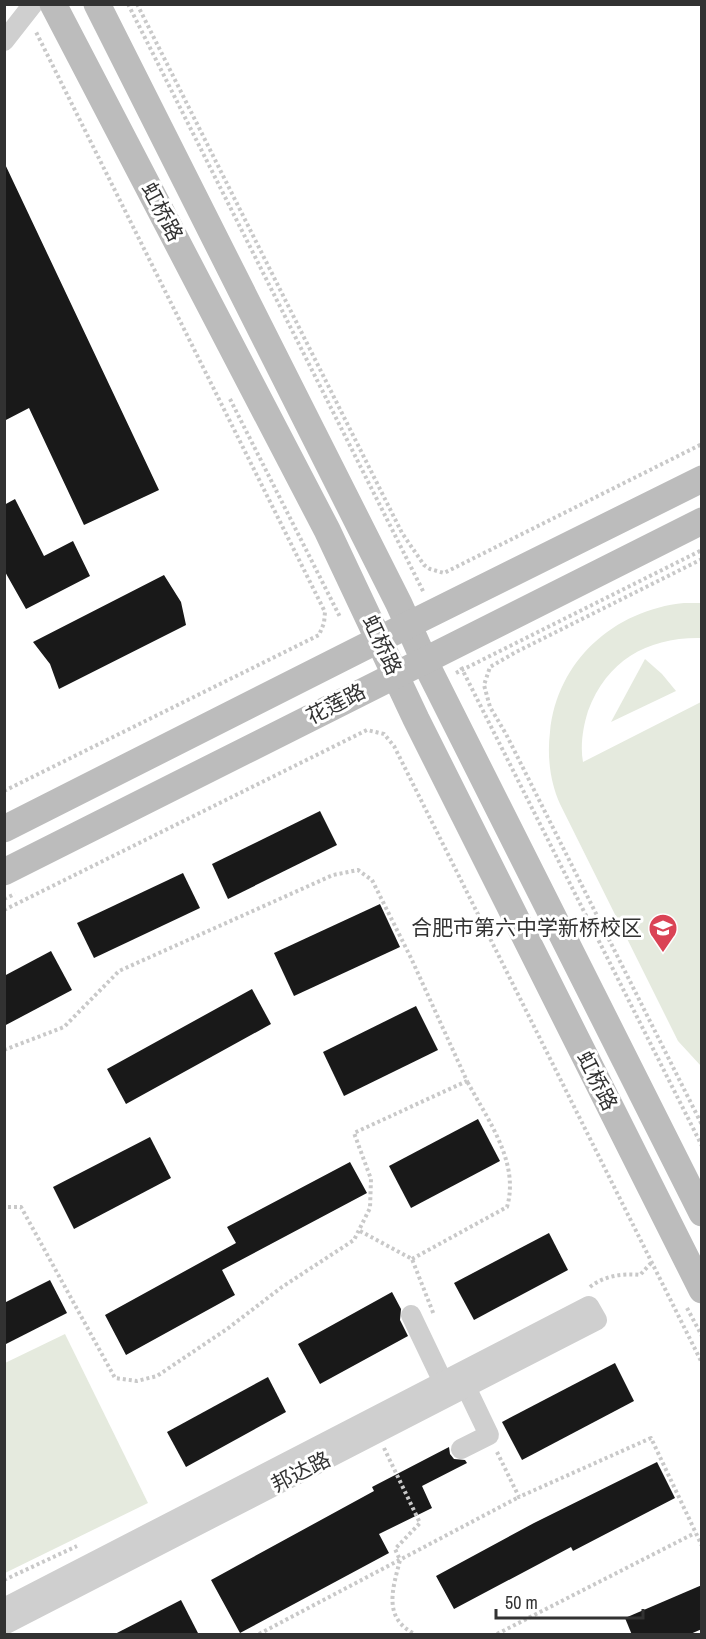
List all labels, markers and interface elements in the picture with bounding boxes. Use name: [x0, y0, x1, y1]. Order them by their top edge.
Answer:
street label: 虹桥路: [135, 177, 190, 246]
street label: 虹桥路: [356, 610, 409, 679]
street label: 花莲路: [301, 676, 370, 731]
school or university icon: 合肥市第六中学新桥校区: [647, 912, 679, 954]
place label: 合肥市第六中学新桥校区: [411, 913, 642, 942]
street label: 虹桥路: [570, 1046, 625, 1115]
street label: 邦达路: [266, 1444, 335, 1499]
scale bar: [496, 1582, 643, 1620]
text: 50 m: [505, 1590, 538, 1615]

